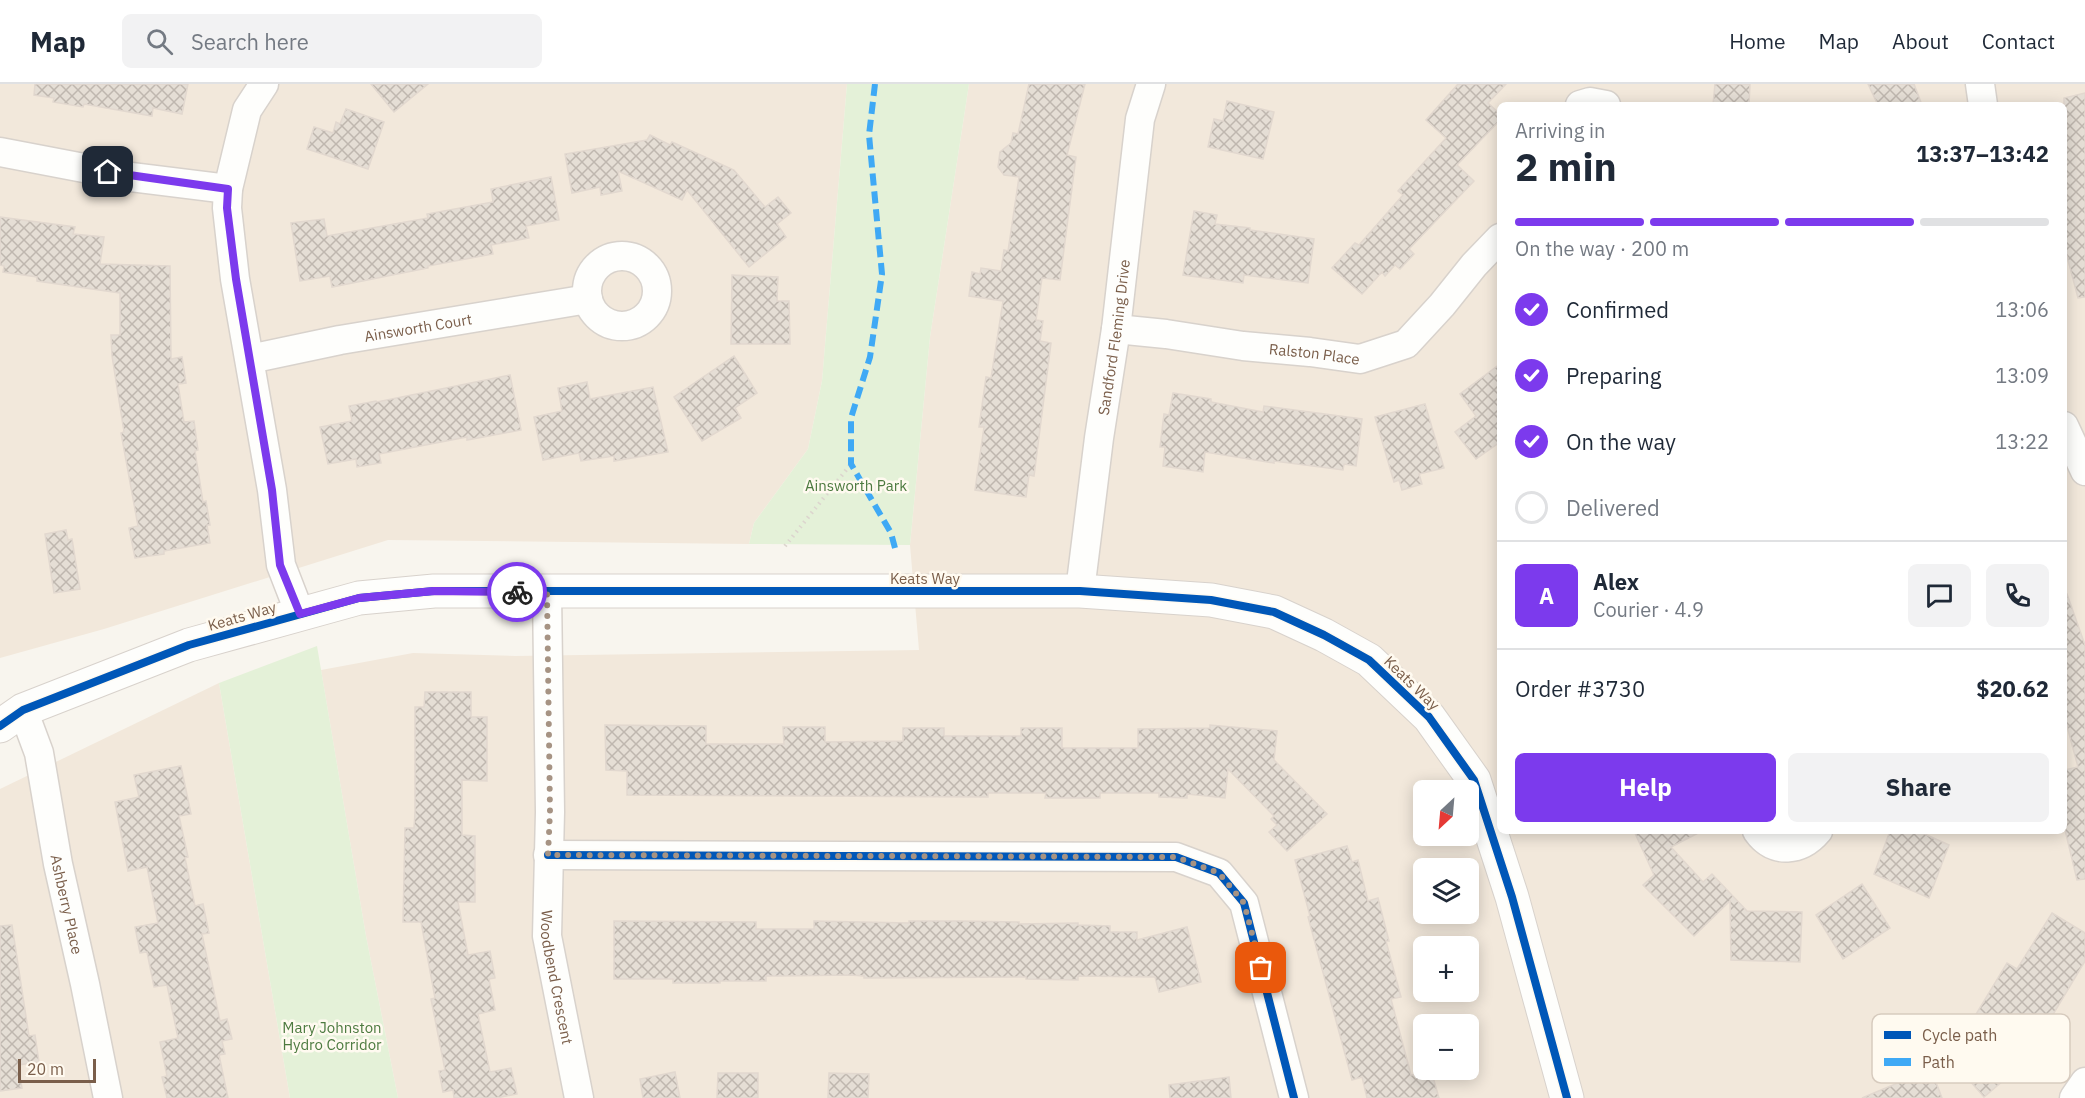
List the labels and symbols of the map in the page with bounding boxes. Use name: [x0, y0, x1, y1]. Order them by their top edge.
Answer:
pin: [82, 146, 133, 197]
street label: Sandford Fleming Drive: [1093, 258, 1133, 417]
street label: Ainsworth Court: [363, 309, 473, 345]
street label: Ralston Place: [1268, 339, 1361, 368]
park label: Ainsworth Park: [805, 476, 907, 495]
courier: [487, 562, 547, 622]
street label: Keats Way: [890, 569, 961, 588]
street label: Keats Way: [206, 597, 279, 635]
street label: Keats Way: [1380, 652, 1444, 715]
north arrow: [1413, 780, 1479, 846]
street label: Ashberry Place: [47, 853, 88, 956]
street label: Woodbend Crescent: [537, 910, 578, 1046]
pin: [1235, 942, 1286, 993]
legend: [1872, 1014, 2070, 1083]
park label: Mary Johnston Hydro Corridor: [282, 1018, 382, 1054]
text: Cycle path: [1922, 1025, 1997, 1045]
text: Path: [1922, 1052, 1955, 1072]
scale bar: [18, 1056, 96, 1084]

